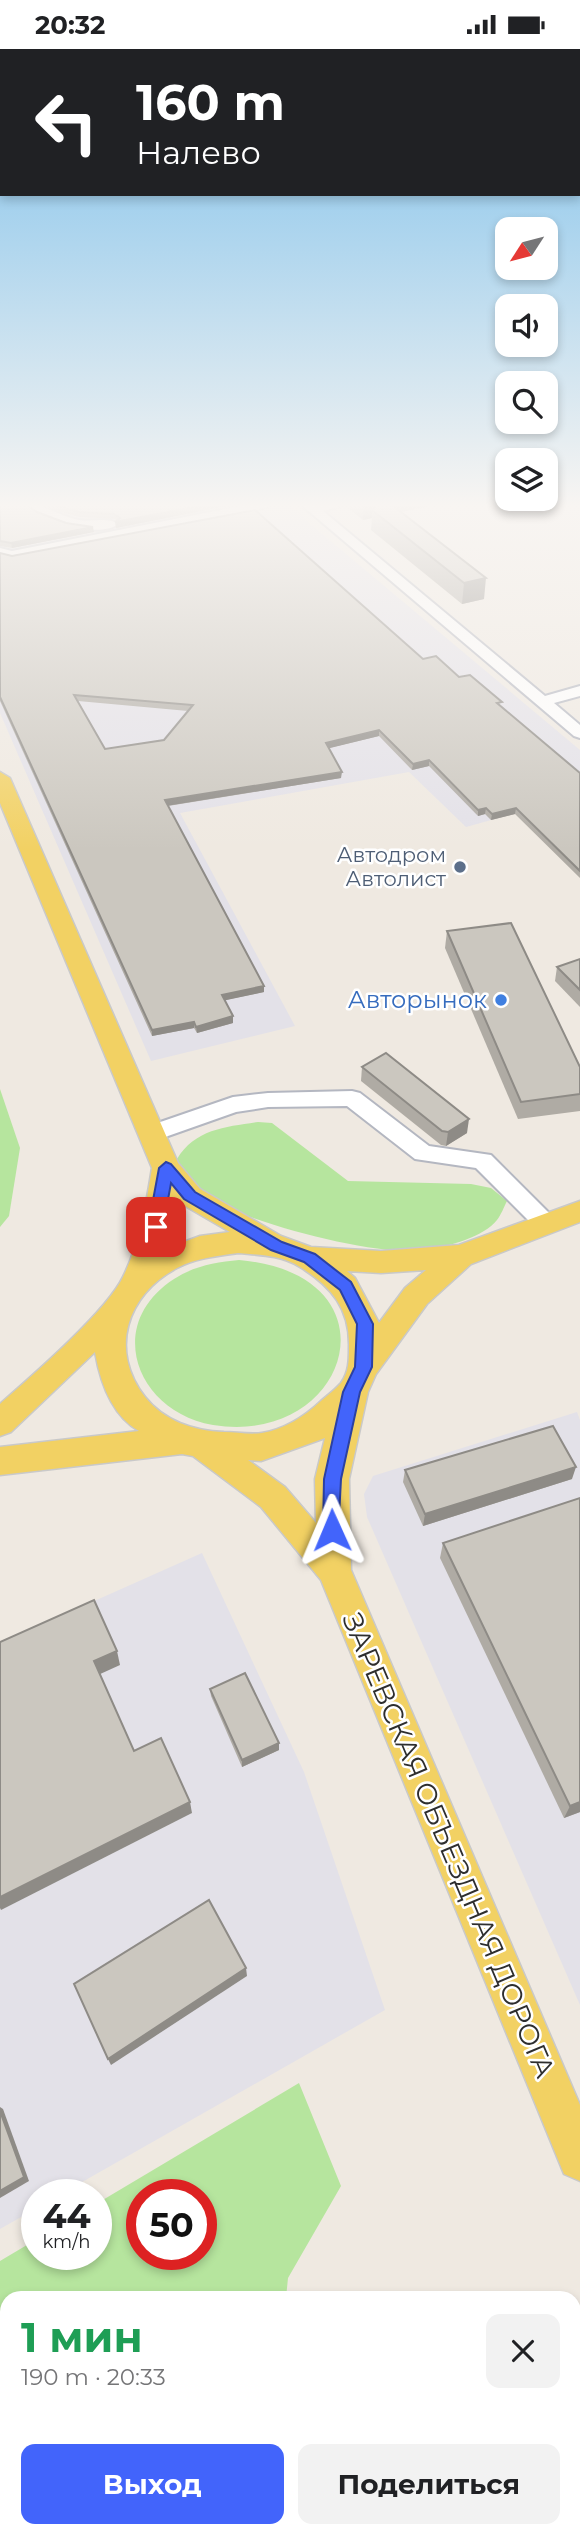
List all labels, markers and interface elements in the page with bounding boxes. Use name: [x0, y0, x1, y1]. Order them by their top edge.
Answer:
text: 20:32: [35, 9, 105, 41]
text: 160 m: [136, 73, 285, 132]
icon: left: [21, 77, 112, 168]
text: Налево: [136, 133, 261, 172]
north arrow: [495, 217, 558, 280]
map controls: [495, 217, 558, 511]
button: sound: [495, 294, 558, 357]
button: search: [495, 371, 558, 434]
button: layers: [495, 448, 558, 511]
place label: Автодром Автолист: [337, 842, 446, 891]
marker: Автодром Автолист: [452, 859, 468, 875]
place label: Авторынок: [348, 985, 487, 1014]
marker: Авторынок: [493, 992, 509, 1008]
pin: [126, 1197, 186, 1257]
icon: arrive: [137, 1208, 175, 1246]
position arrow: [295, 1493, 369, 1567]
street label: ЗАРЕВСКАЯ ОБЪЕЗДНАЯ ДОРОГА: [335, 1607, 563, 2083]
speed limit sign: 50: [126, 2179, 217, 2270]
text: 44: [42, 2194, 91, 2237]
text: km/h: [42, 2231, 91, 2253]
text: 1 мин: [21, 2311, 143, 2363]
button: close: [486, 2314, 560, 2388]
text: 190 m · 20:33: [21, 2363, 166, 2391]
button: Выход: [21, 2444, 284, 2524]
button: Поделиться: [298, 2444, 560, 2524]

